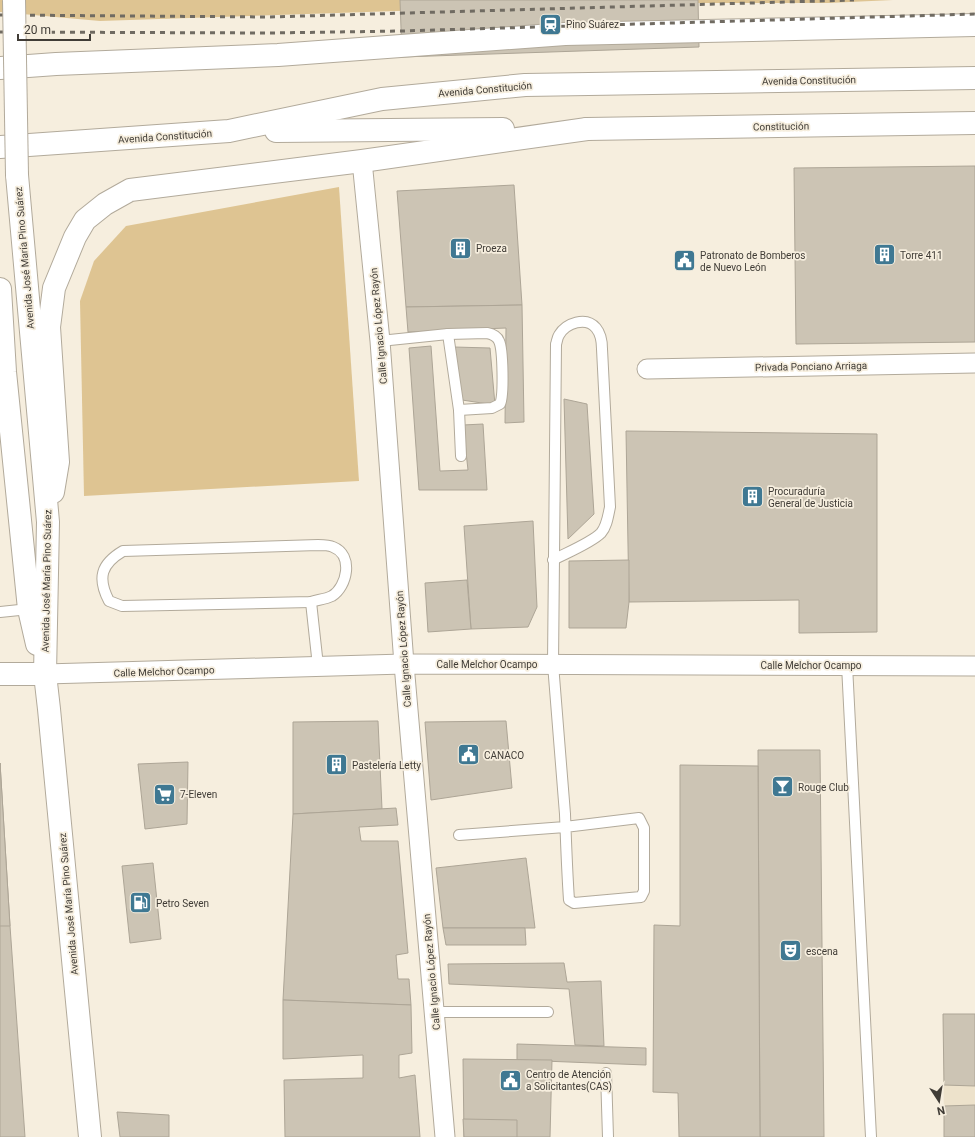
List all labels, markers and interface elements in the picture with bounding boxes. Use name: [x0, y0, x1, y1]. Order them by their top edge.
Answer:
station icon: Pino Suárez: [537, 11, 563, 37]
scale bar: [18, 16, 90, 42]
place label: Pino Suárez: [566, 19, 619, 30]
text: 20 m: [24, 23, 51, 37]
street label: Avenida Constitución: [762, 74, 856, 87]
street label: Avenida Constitución: [438, 80, 532, 99]
street label: Constitución: [753, 121, 809, 132]
street label: Avenida Constitución: [118, 128, 212, 145]
street label: Avenida José María Pino Suárez: [13, 186, 36, 330]
building icon: Proeza: [447, 235, 473, 261]
building icon: Torre 411: [872, 242, 898, 268]
place label: Proeza: [476, 243, 507, 254]
public building icon: Patronato de Bomberos de Nuevo León: [672, 248, 698, 274]
place label: Patronato de Bomberos de Nuevo León: [700, 250, 805, 273]
place label: Torre 411: [900, 250, 943, 261]
street label: Calle Ignacio López Rayón: [368, 267, 389, 385]
street label: Privada Ponciano Arriaga: [755, 360, 867, 373]
building icon: Procuraduría General de Justicia: [739, 484, 765, 510]
place label: Procuraduría General de Justicia: [768, 486, 853, 509]
street label: Avenida José María Pino Suárez: [40, 509, 53, 653]
street label: Calle Ignacio López Rayón: [394, 590, 413, 708]
street label: Calle Melchor Ocampo: [436, 659, 538, 670]
street label: Calle Melchor Ocampo: [760, 660, 862, 671]
street label: Calle Melchor Ocampo: [113, 664, 215, 679]
public building icon: CANACO: [455, 742, 481, 768]
place label: CANACO: [484, 750, 524, 761]
building icon: Pastelería Letty: [324, 752, 350, 778]
place label: Pastelería Letty: [352, 760, 421, 771]
bar icon: Rouge Club: [770, 774, 796, 800]
supermarket icon: 7-Eleven: [151, 781, 177, 807]
place label: Rouge Club: [798, 782, 849, 793]
place label: 7-Eleven: [180, 789, 217, 800]
street label: Avenida José María Pino Suárez: [57, 832, 80, 976]
fuel station icon: Petro Seven: [128, 890, 154, 916]
place label: Petro Seven: [156, 898, 209, 909]
street label: Calle Ignacio López Rayón: [421, 913, 442, 1031]
theatre icon: escena: [778, 938, 804, 964]
place label: escena: [806, 946, 838, 957]
public building icon: Centro de Atención a Solicitantes(CAS): [498, 1067, 524, 1093]
place label: Centro de Atención a Solicitantes(CAS): [526, 1069, 612, 1093]
north arrow: [919, 1081, 959, 1121]
text: N: [936, 1103, 946, 1118]

